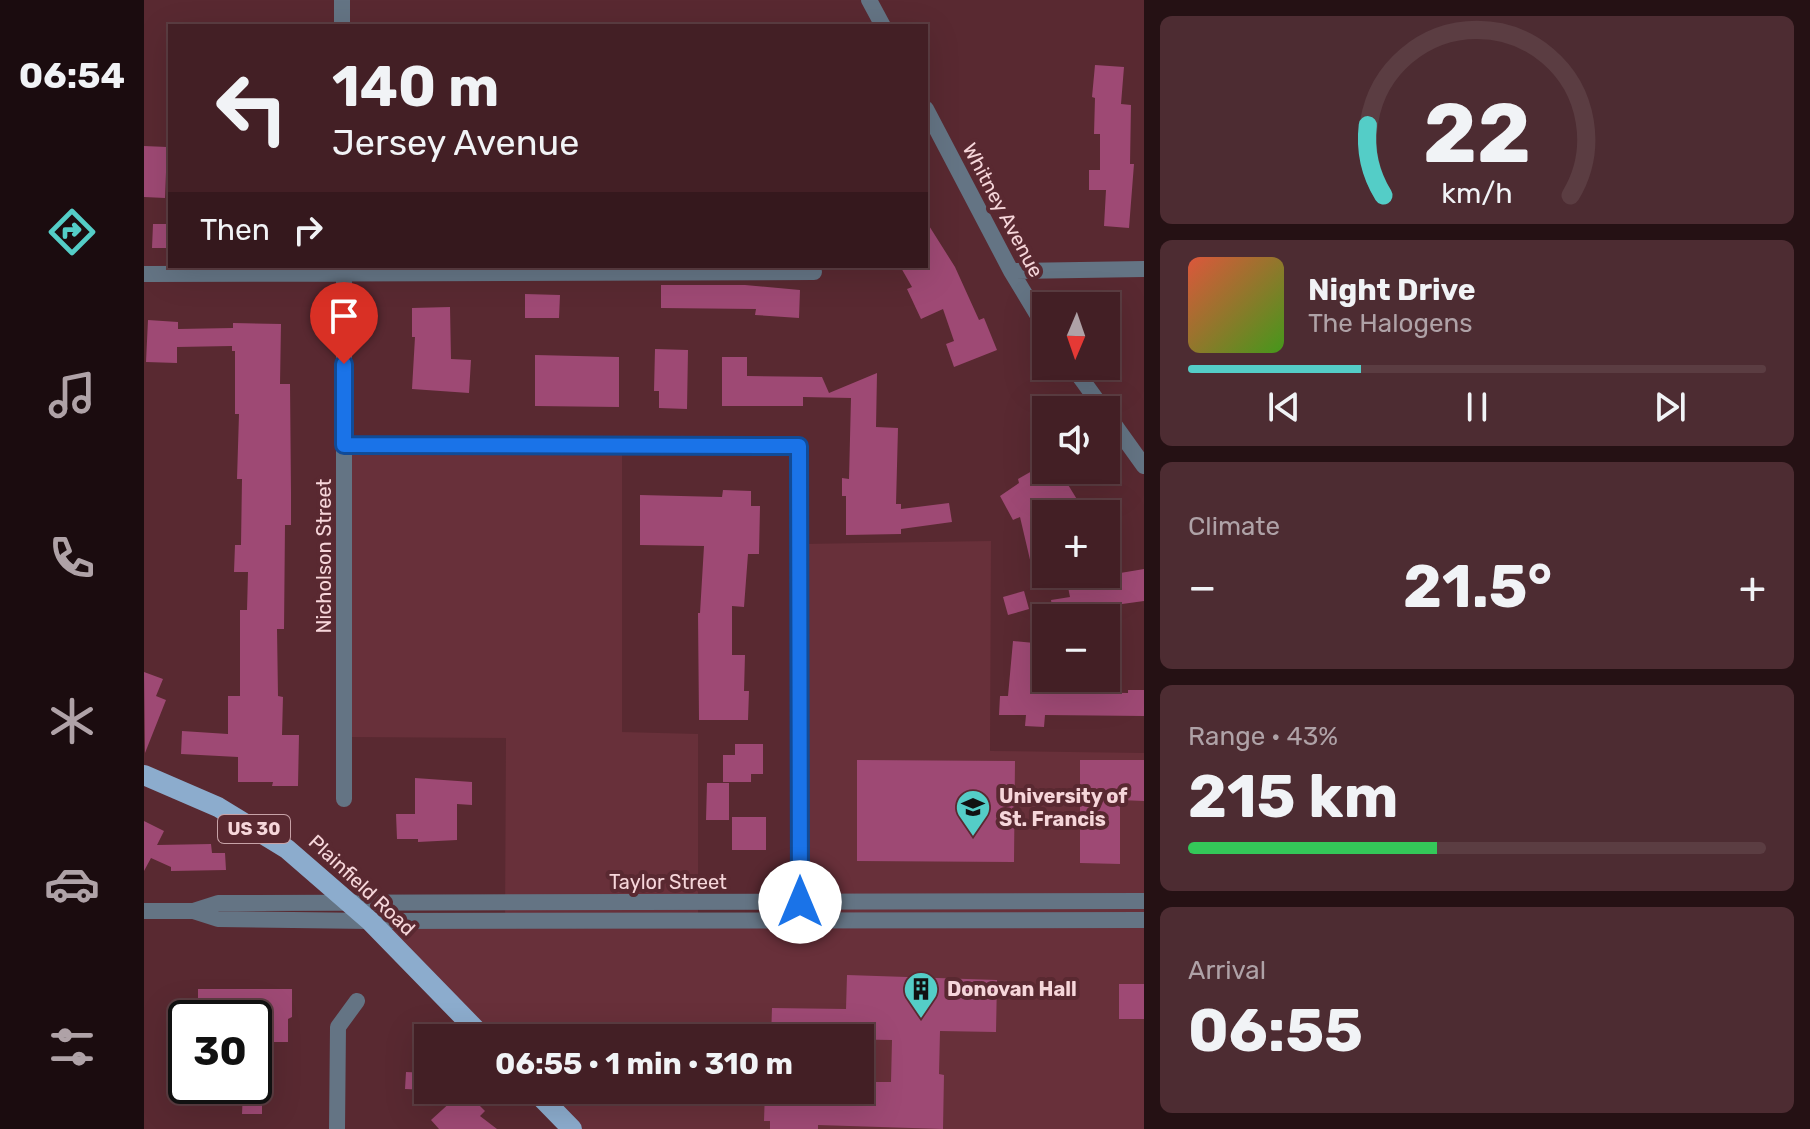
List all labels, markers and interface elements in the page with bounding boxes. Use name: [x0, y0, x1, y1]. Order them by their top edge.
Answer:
text: 06:54: [19, 54, 125, 97]
text: 140 m: [332, 54, 499, 120]
icon: left: [200, 56, 304, 160]
text: 22: [1423, 84, 1531, 183]
text: Jersey Avenue: [332, 121, 579, 164]
street label: Whitney Avenue: [957, 139, 1049, 281]
text: km/h: [1441, 176, 1513, 210]
icon: directions: [44, 204, 100, 260]
icon: right: [286, 208, 330, 252]
text: Then: [200, 212, 270, 248]
text: Night Drive: [1308, 272, 1476, 308]
pin: [310, 282, 378, 364]
north arrow: [1032, 292, 1120, 380]
map controls: [1032, 292, 1120, 692]
icon: arrive: [322, 294, 366, 338]
text: The Halogens: [1308, 308, 1473, 339]
icon: music: [44, 367, 100, 423]
icon: previous: [1262, 385, 1306, 429]
icon: pause: [1455, 385, 1499, 429]
icon: next: [1648, 385, 1692, 429]
button: sound: [1032, 396, 1120, 484]
street label: Nicholson Street: [312, 478, 336, 633]
button: +: [1032, 500, 1120, 588]
text: Climate: [1188, 511, 1280, 542]
icon: phone: [44, 530, 100, 586]
text: 21.5°: [1403, 551, 1552, 622]
text: −: [1188, 561, 1217, 613]
text: +: [1739, 561, 1766, 613]
button: −: [1032, 604, 1120, 692]
icon: climate: [44, 693, 100, 749]
text: Range · 43%: [1188, 721, 1338, 752]
text: 215 km: [1188, 761, 1398, 832]
place label: University of St. Francis: [999, 784, 1127, 831]
school or university icon: University of St. Francis: [954, 788, 992, 838]
road number: US 30: [218, 815, 290, 843]
street label: Plainfield Road: [304, 830, 420, 940]
icon: car: [44, 856, 100, 912]
position arrow: [758, 860, 842, 944]
street label: Taylor Street: [609, 870, 727, 894]
text: Arrival: [1188, 955, 1266, 986]
building icon: Donovan Hall: [902, 970, 940, 1020]
place label: Donovan Hall: [947, 977, 1077, 1001]
text: 06:55: [1188, 995, 1363, 1066]
speed limit sign: 30: [168, 1000, 272, 1104]
icon: filters: [44, 1019, 100, 1075]
text: 06:55 · 1 min · 310 m: [495, 1046, 793, 1082]

